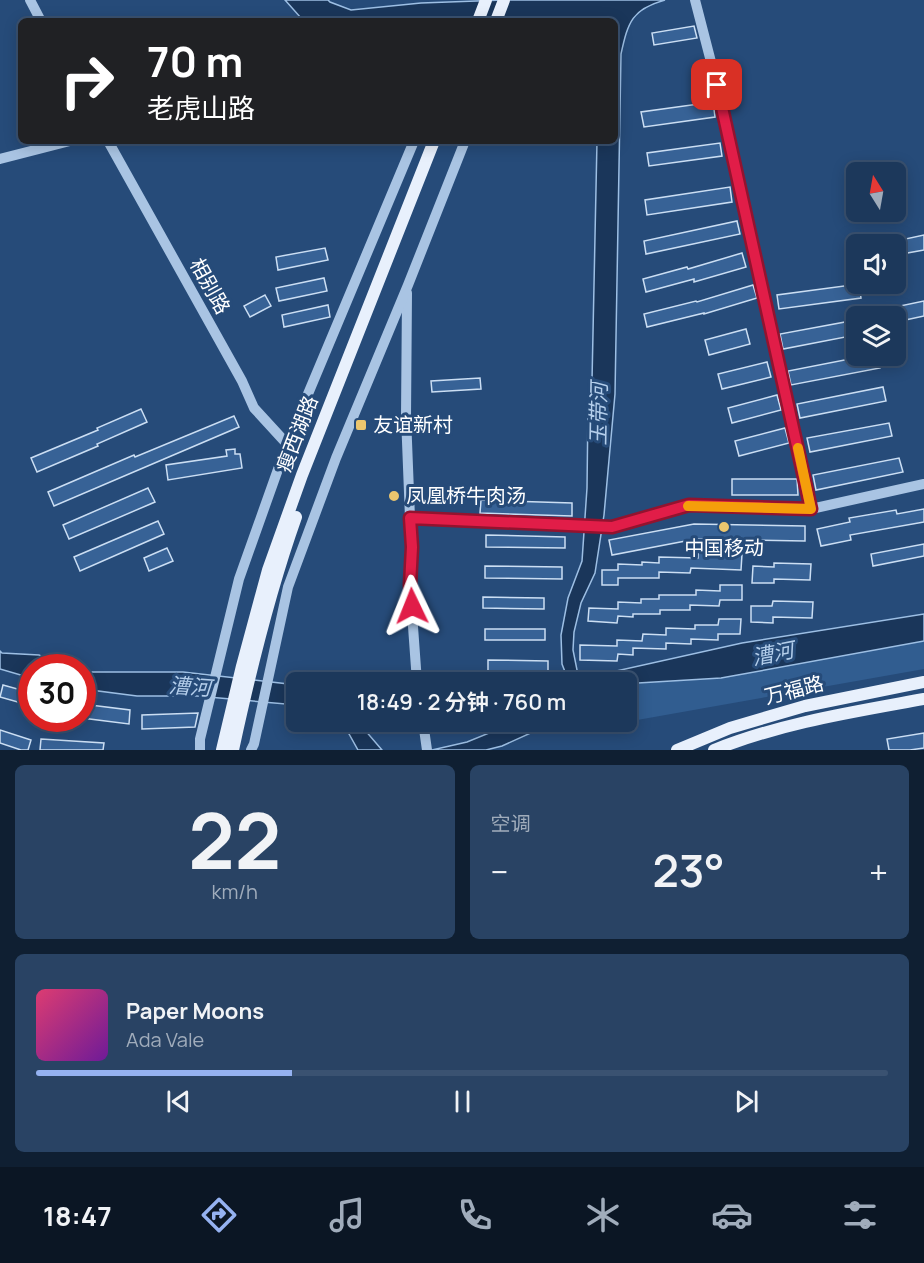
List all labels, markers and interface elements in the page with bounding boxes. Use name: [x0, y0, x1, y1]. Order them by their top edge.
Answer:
text: 70 m: [147, 32, 243, 90]
icon: right: [48, 42, 126, 120]
pin: [691, 59, 742, 110]
icon: arrive: [700, 68, 733, 101]
text: 老虎山路: [147, 89, 255, 126]
north arrow: [846, 162, 906, 222]
map controls: [846, 162, 906, 366]
button: sound: [846, 234, 906, 294]
street label: 相别路: [184, 253, 237, 319]
button: layers: [846, 306, 906, 366]
water label: 玉带河: [583, 378, 613, 446]
street label: 瘦西湖路: [270, 392, 323, 476]
place label: 友谊新村: [373, 411, 453, 438]
marker: 友谊新村: [354, 418, 368, 432]
place label: 凤凰桥牛肉汤: [406, 482, 526, 509]
marker: 凤凰桥牛肉汤: [387, 489, 401, 503]
marker: 中国移动: [717, 520, 731, 534]
place label: 中国移动: [684, 534, 764, 561]
position arrow: [380, 574, 444, 638]
water label: 漕河: [750, 635, 800, 671]
speed limit sign: 30: [18, 654, 96, 732]
street label: 万福路: [762, 669, 826, 710]
water label: 漕河: [168, 671, 216, 702]
text: 18:49 · 2 分钟 · 760 m: [357, 687, 566, 717]
text: 22: [188, 786, 281, 892]
text: 空调: [491, 810, 531, 837]
text: 23°: [652, 839, 725, 901]
text: −: [491, 849, 508, 894]
text: +: [869, 849, 888, 894]
text: km/h: [211, 878, 258, 905]
text: Paper Moons: [126, 996, 264, 1026]
text: Ada Vale: [126, 1026, 204, 1053]
icon: previous: [162, 1085, 195, 1118]
icon: pause: [446, 1085, 479, 1118]
icon: next: [730, 1085, 763, 1118]
icon: directions: [198, 1194, 240, 1236]
icon: music: [326, 1194, 368, 1236]
icon: phone: [454, 1194, 496, 1236]
icon: climate: [582, 1194, 624, 1236]
icon: car: [711, 1194, 753, 1236]
icon: filters: [839, 1194, 881, 1236]
text: 18:47: [43, 1197, 112, 1234]

